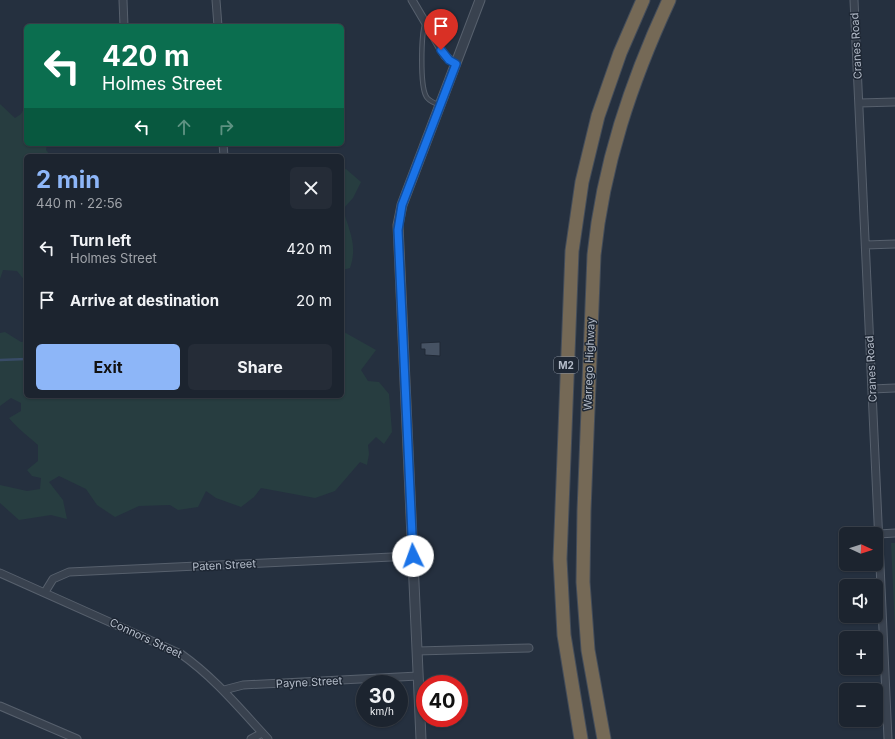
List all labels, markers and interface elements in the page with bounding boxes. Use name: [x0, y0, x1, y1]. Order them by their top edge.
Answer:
pin: [424, 9, 458, 50]
street label: Cranes Road: [847, 12, 865, 80]
icon: arrive: [430, 15, 452, 37]
text: 420 m: [102, 39, 190, 73]
icon: left: [36, 40, 88, 92]
text: Holmes Street: [102, 73, 222, 94]
icon: left: [131, 116, 153, 138]
icon: ahead: [173, 116, 195, 138]
icon: right: [215, 116, 237, 138]
text: 2 min: [36, 165, 100, 194]
button: close: [290, 167, 332, 209]
text: 440 m · 22:56: [36, 195, 123, 211]
text: Turn left: [70, 231, 131, 250]
icon: left: [36, 237, 58, 259]
text: 420 m: [286, 239, 332, 258]
text: Holmes Street: [70, 250, 157, 266]
icon: arrive: [36, 289, 58, 311]
text: Arrive at destination: [70, 291, 219, 310]
text: 20 m: [296, 291, 332, 310]
street label: Warrego Highway: [580, 317, 598, 411]
street label: Cranes Road: [862, 335, 880, 403]
button: Exit: [36, 344, 180, 390]
button: Share: [188, 344, 332, 390]
road number: M2: [554, 357, 578, 373]
north arrow: [839, 527, 883, 571]
map controls: [839, 527, 883, 727]
position arrow: [392, 535, 434, 577]
street label: Paten Street: [192, 556, 257, 574]
button: sound: [839, 579, 883, 623]
street label: Connors Street: [108, 615, 185, 661]
button: +: [839, 631, 883, 675]
street label: Payne Street: [276, 673, 343, 691]
speed limit sign: 40: [416, 675, 468, 727]
button: −: [839, 683, 883, 727]
text: 30: [369, 684, 395, 708]
text: km/h: [370, 705, 394, 717]

